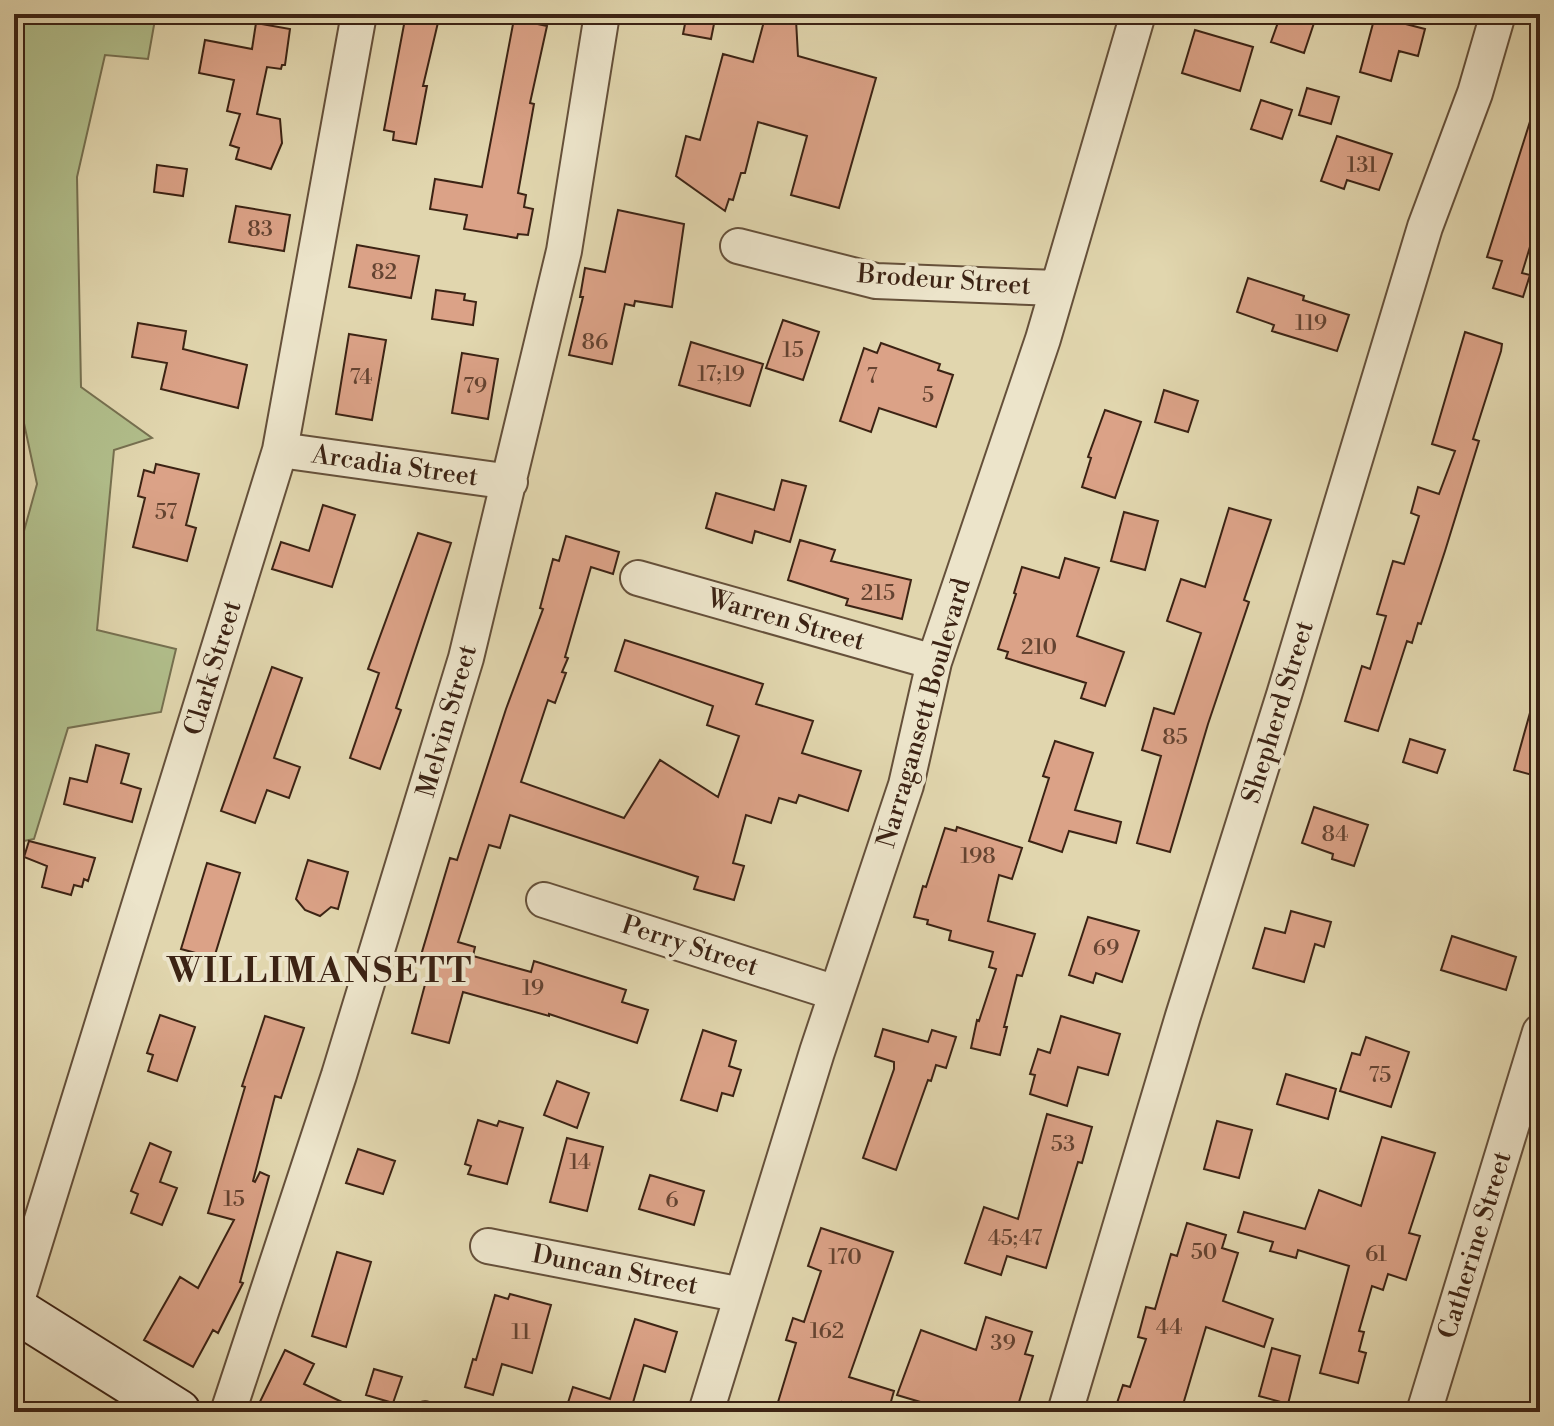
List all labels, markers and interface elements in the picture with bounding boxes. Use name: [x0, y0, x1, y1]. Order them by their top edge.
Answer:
house number: 131: [1347, 152, 1378, 179]
house number: 83: [247, 216, 273, 243]
street label: Brodeur Street: [855, 258, 1032, 302]
house number: 82: [371, 259, 397, 286]
house number: 119: [1295, 310, 1327, 337]
house number: 86: [582, 329, 608, 356]
house number: 15: [782, 337, 804, 364]
house number: 17;19: [697, 361, 745, 388]
house number: 7: [866, 363, 878, 390]
house number: 74: [350, 364, 372, 391]
house number: 79: [463, 373, 487, 400]
house number: 5: [922, 382, 934, 409]
street label: Arcadia Street: [309, 438, 480, 494]
house number: 57: [155, 499, 177, 526]
street label: Narragansett Boulevard: [870, 574, 978, 851]
house number: 215: [861, 580, 895, 607]
street label: Warren Street: [703, 582, 868, 658]
street label: Clark Street: [177, 597, 249, 739]
street label: Shepherd Street: [1235, 617, 1321, 807]
house number: 210: [1021, 634, 1057, 661]
street label: Melvin Street: [410, 641, 484, 801]
house number: 85: [1162, 724, 1188, 751]
house number: 84: [1322, 821, 1348, 848]
house number: 198: [960, 843, 996, 870]
street label: Perry Street: [618, 909, 762, 983]
house number: 69: [1093, 935, 1119, 962]
district label: WILLIMANSETT: [166, 951, 473, 993]
house number: 19: [522, 975, 544, 1002]
house number: 75: [1369, 1062, 1391, 1089]
house number: 53: [1051, 1131, 1075, 1158]
street label: Catherine Street: [1431, 1148, 1519, 1342]
house number: 14: [569, 1149, 591, 1176]
house number: 15: [223, 1186, 245, 1213]
house number: 6: [665, 1187, 679, 1214]
house number: 45;47: [988, 1225, 1042, 1252]
street label: Duncan Street: [529, 1238, 701, 1302]
house number: 50: [1191, 1239, 1217, 1266]
house number: 61: [1365, 1241, 1388, 1268]
house number: 170: [828, 1244, 862, 1271]
house number: 44: [1156, 1314, 1182, 1341]
house number: 162: [810, 1318, 844, 1345]
house number: 11: [511, 1319, 531, 1346]
house number: 39: [990, 1330, 1016, 1357]

